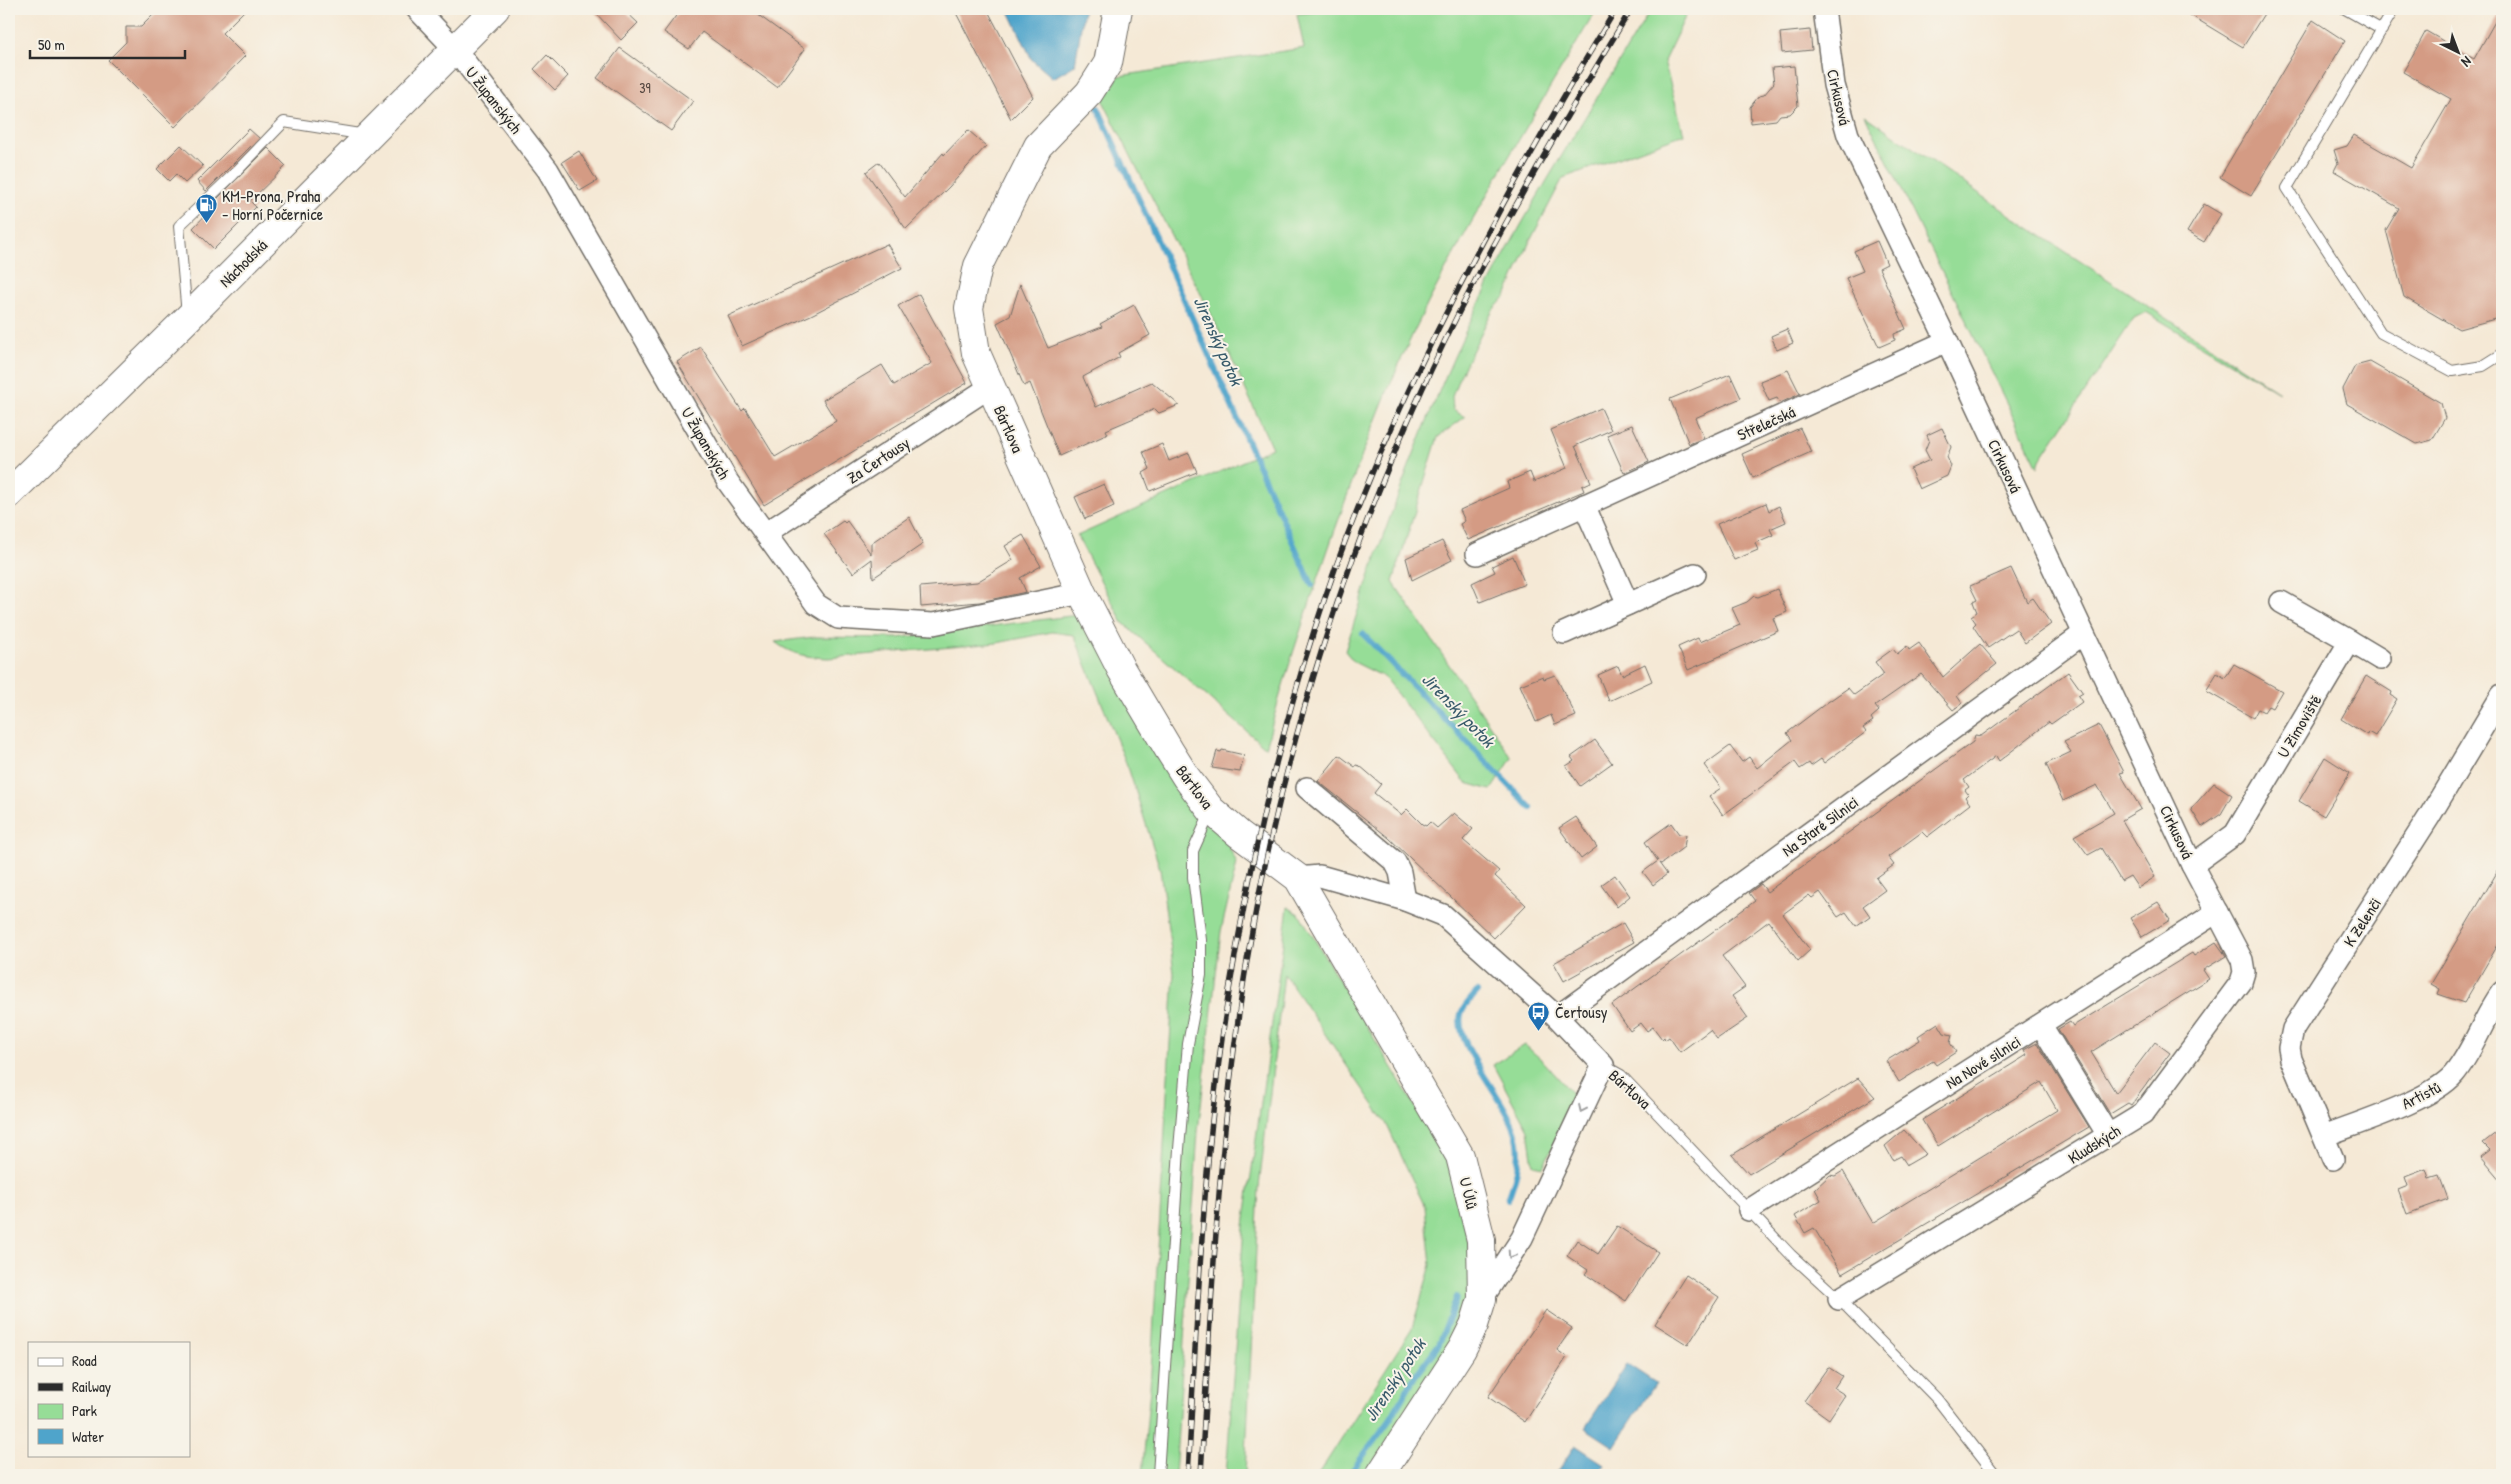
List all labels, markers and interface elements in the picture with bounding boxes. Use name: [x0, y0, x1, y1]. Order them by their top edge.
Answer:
scale bar: [30, 28, 185, 60]
north arrow: [2434, 28, 2484, 78]
text: 50 m: [38, 34, 65, 55]
text: N: [2458, 52, 2476, 72]
street label: U Županských: [461, 62, 527, 138]
street label: Cirkusová: [1822, 67, 1856, 127]
house number: 39: [639, 78, 651, 97]
place label: KM-Prona, Praha - Horní Počernice: [222, 185, 324, 225]
fuel station icon: KM-Prona, Praha - Horní Počernice: [194, 193, 218, 224]
street label: Náchodská: [214, 234, 272, 292]
water label: Jirenský potok: [1188, 292, 1250, 391]
street label: Střelečská: [1734, 400, 1798, 446]
street label: Bártlova: [989, 402, 1029, 456]
street label: U Županských: [677, 403, 736, 483]
street label: Za Čertousy: [842, 431, 914, 488]
street label: Cirkusová: [1983, 436, 2027, 496]
water label: Jirenský potok: [1416, 667, 1501, 754]
street label: U Zimoviště: [2272, 690, 2327, 761]
street label: Bártlova: [1171, 761, 1219, 813]
street label: Na Staré Silnici: [1777, 791, 1863, 861]
street label: Cirkusová: [2155, 802, 2199, 862]
street label: K Zelenči: [2338, 893, 2386, 951]
bus stop icon: Čertousy: [1527, 1000, 1551, 1031]
place label: Čertousy: [1555, 1001, 1608, 1023]
street label: Na Nové silnici: [1941, 1030, 2025, 1094]
street label: Bártlova: [1604, 1064, 1656, 1114]
street label: Artistů: [2398, 1076, 2445, 1114]
one-way arrow: [1578, 1104, 1589, 1113]
street label: Kludských: [2064, 1119, 2125, 1169]
street label: U Úlů: [1454, 1175, 1484, 1212]
one-way arrow: [1508, 1249, 1517, 1259]
water label: Jirenský potok: [1358, 1332, 1432, 1426]
legend: [28, 1342, 190, 1456]
text: Road: [72, 1350, 97, 1371]
text: Railway: [72, 1376, 111, 1397]
text: Park: [72, 1400, 97, 1421]
text: Water: [72, 1426, 104, 1447]

